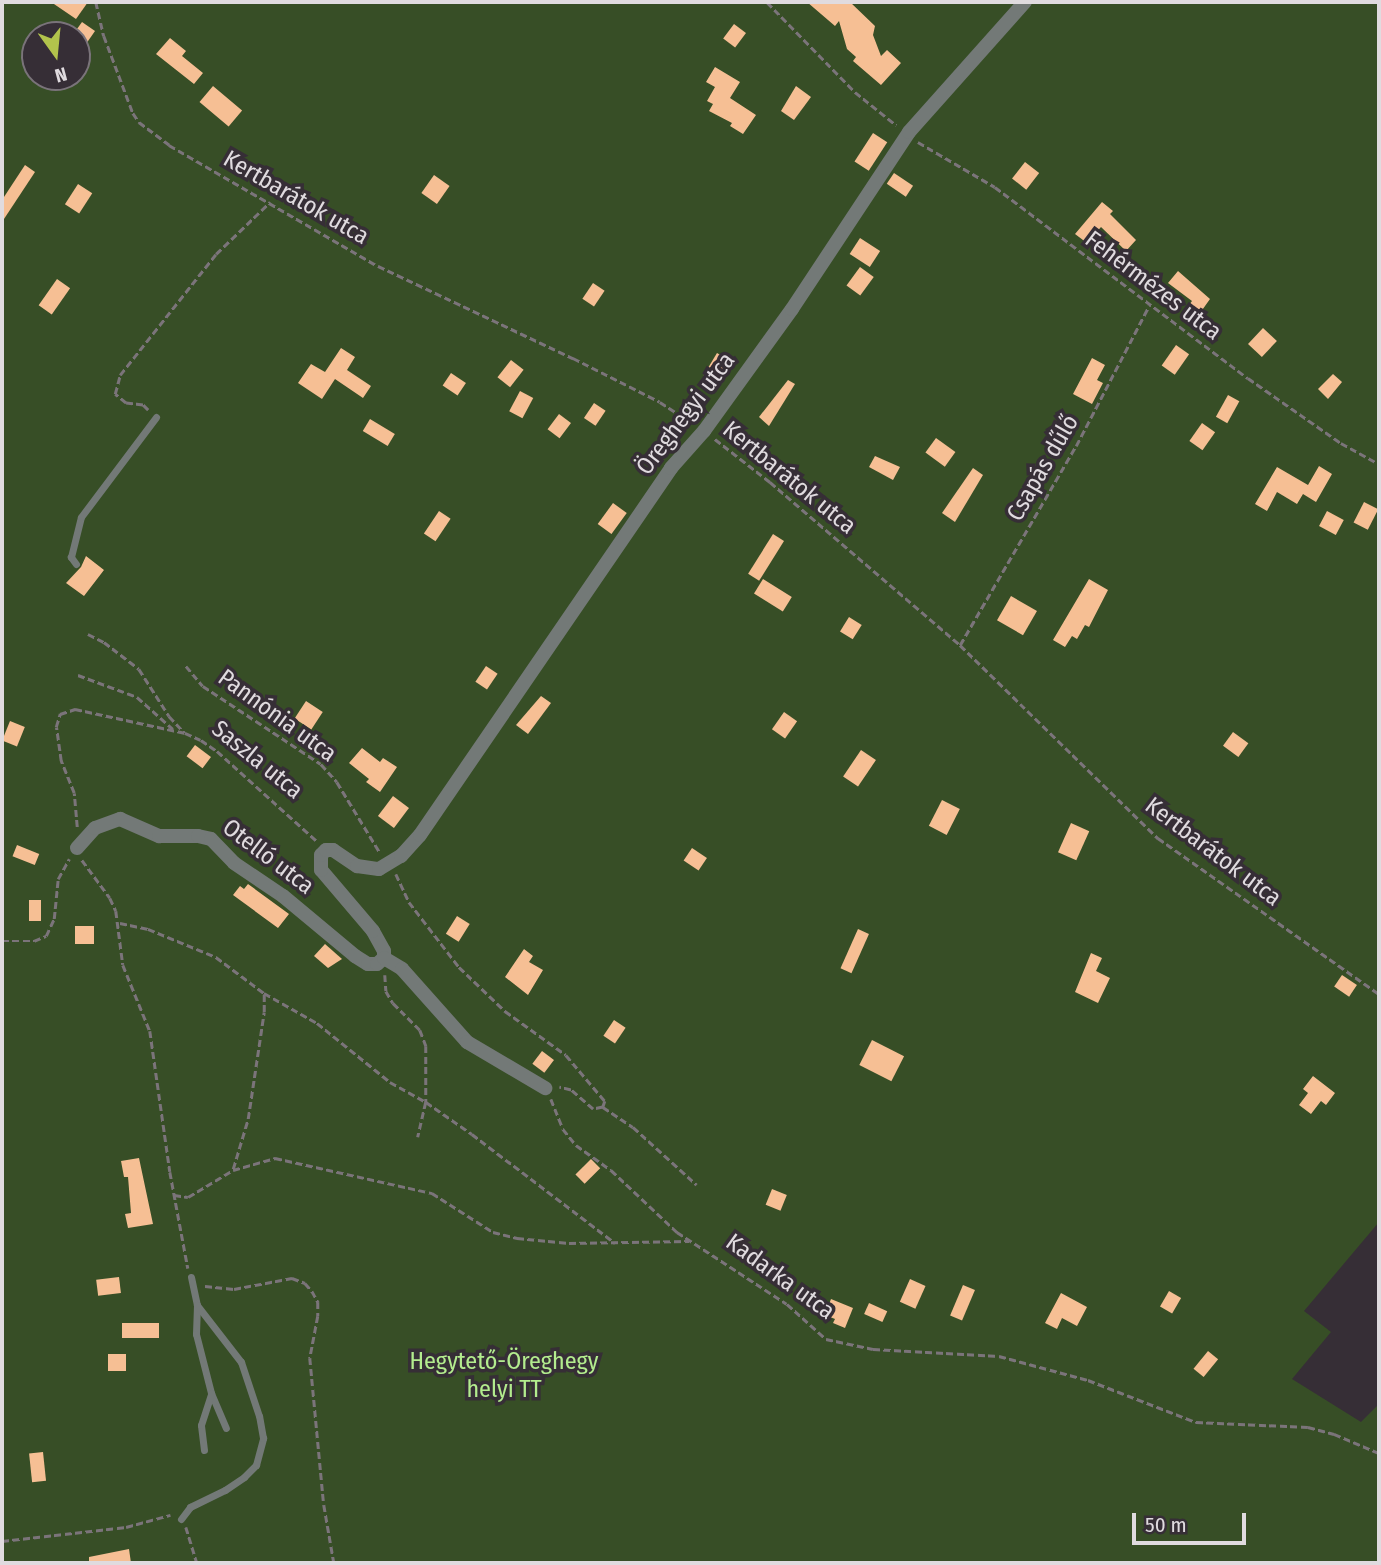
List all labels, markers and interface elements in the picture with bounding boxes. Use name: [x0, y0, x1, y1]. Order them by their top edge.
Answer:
north arrow: [21, 21, 91, 91]
text: N: [53, 62, 70, 87]
street label: Kertbarátok utca: [218, 145, 374, 251]
street label: Fehérmézes utca: [1079, 225, 1227, 347]
street label: Öreghegyi utca: [631, 347, 741, 481]
street label: Csapás dűlő: [1001, 410, 1085, 526]
street label: Kertbarátok utca: [717, 416, 861, 540]
street label: Pannónia utca: [212, 664, 342, 768]
street label: Saszla utca: [206, 715, 308, 805]
street label: Kertbarátok utca: [1139, 791, 1287, 913]
street label: Otelló utca: [217, 813, 319, 901]
street label: Kadarka utca: [720, 1228, 840, 1326]
park label: Hegytető-Öreghegy helyi TT: [409, 1348, 599, 1404]
scale bar: [1136, 1498, 1250, 1542]
text: 50 m: [1145, 1512, 1187, 1538]

